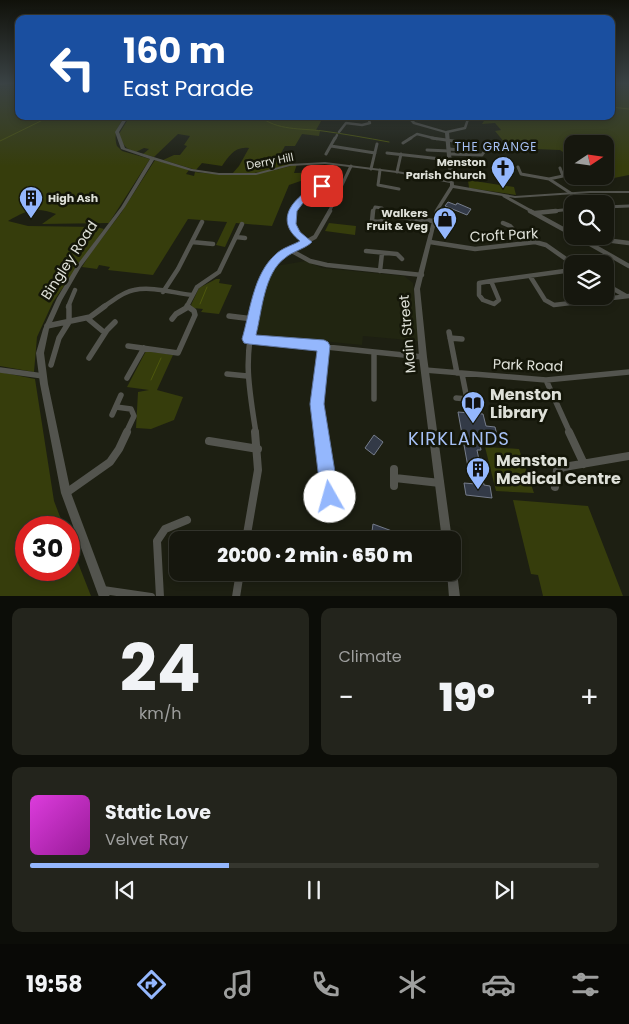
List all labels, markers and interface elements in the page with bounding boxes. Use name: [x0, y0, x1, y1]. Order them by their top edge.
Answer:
text: 160 m: [123, 26, 226, 75]
icon: left: [40, 35, 105, 100]
text: East Parade: [123, 73, 254, 104]
north arrow: [564, 135, 614, 185]
map controls: [564, 135, 614, 305]
district label: THE GRANGE: [455, 138, 537, 155]
street label: Derry Hill: [245, 149, 295, 173]
place label: Menston Parish Church: [406, 154, 486, 183]
church icon: Menston Parish Church: [490, 155, 516, 189]
pin: [301, 165, 343, 207]
icon: arrive: [308, 172, 336, 200]
building icon: High Ash: [18, 185, 44, 219]
place label: High Ash: [48, 190, 98, 206]
button: search: [564, 195, 614, 245]
place label: Walkers Fruit & Veg: [366, 205, 428, 234]
shop icon: Walkers Fruit & Veg: [432, 206, 458, 240]
street label: Bingley Road: [36, 217, 102, 303]
street label: Croft Park: [469, 223, 539, 247]
button: layers: [564, 255, 614, 305]
street label: Main Street: [394, 294, 420, 374]
street label: Park Road: [493, 354, 563, 376]
place label: Menston Library: [490, 383, 562, 424]
library icon: Menston Library: [460, 390, 486, 424]
district label: KIRKLANDS: [408, 426, 510, 451]
place label: Menston Medical Centre: [496, 449, 621, 490]
building icon: Menston Medical Centre: [465, 456, 491, 490]
position arrow: [303, 470, 355, 522]
speed limit sign: 30: [15, 516, 80, 581]
text: 20:00 · 2 min · 650 m: [217, 542, 413, 569]
text: 24: [120, 623, 201, 714]
text: Climate: [339, 645, 402, 668]
text: 19°: [439, 671, 495, 724]
text: −: [339, 678, 354, 717]
text: +: [580, 678, 599, 717]
text: km/h: [139, 702, 182, 725]
text: Static Love: [105, 799, 211, 826]
text: Velvet Ray: [105, 828, 188, 851]
icon: previous: [111, 876, 139, 904]
icon: pause: [300, 876, 328, 904]
icon: next: [490, 876, 518, 904]
icon: directions: [134, 967, 169, 1002]
icon: music: [221, 967, 256, 1002]
icon: phone: [308, 967, 343, 1002]
icon: climate: [395, 967, 430, 1002]
icon: car: [481, 967, 516, 1002]
icon: filters: [568, 967, 603, 1002]
text: 19:58: [26, 969, 82, 1000]

